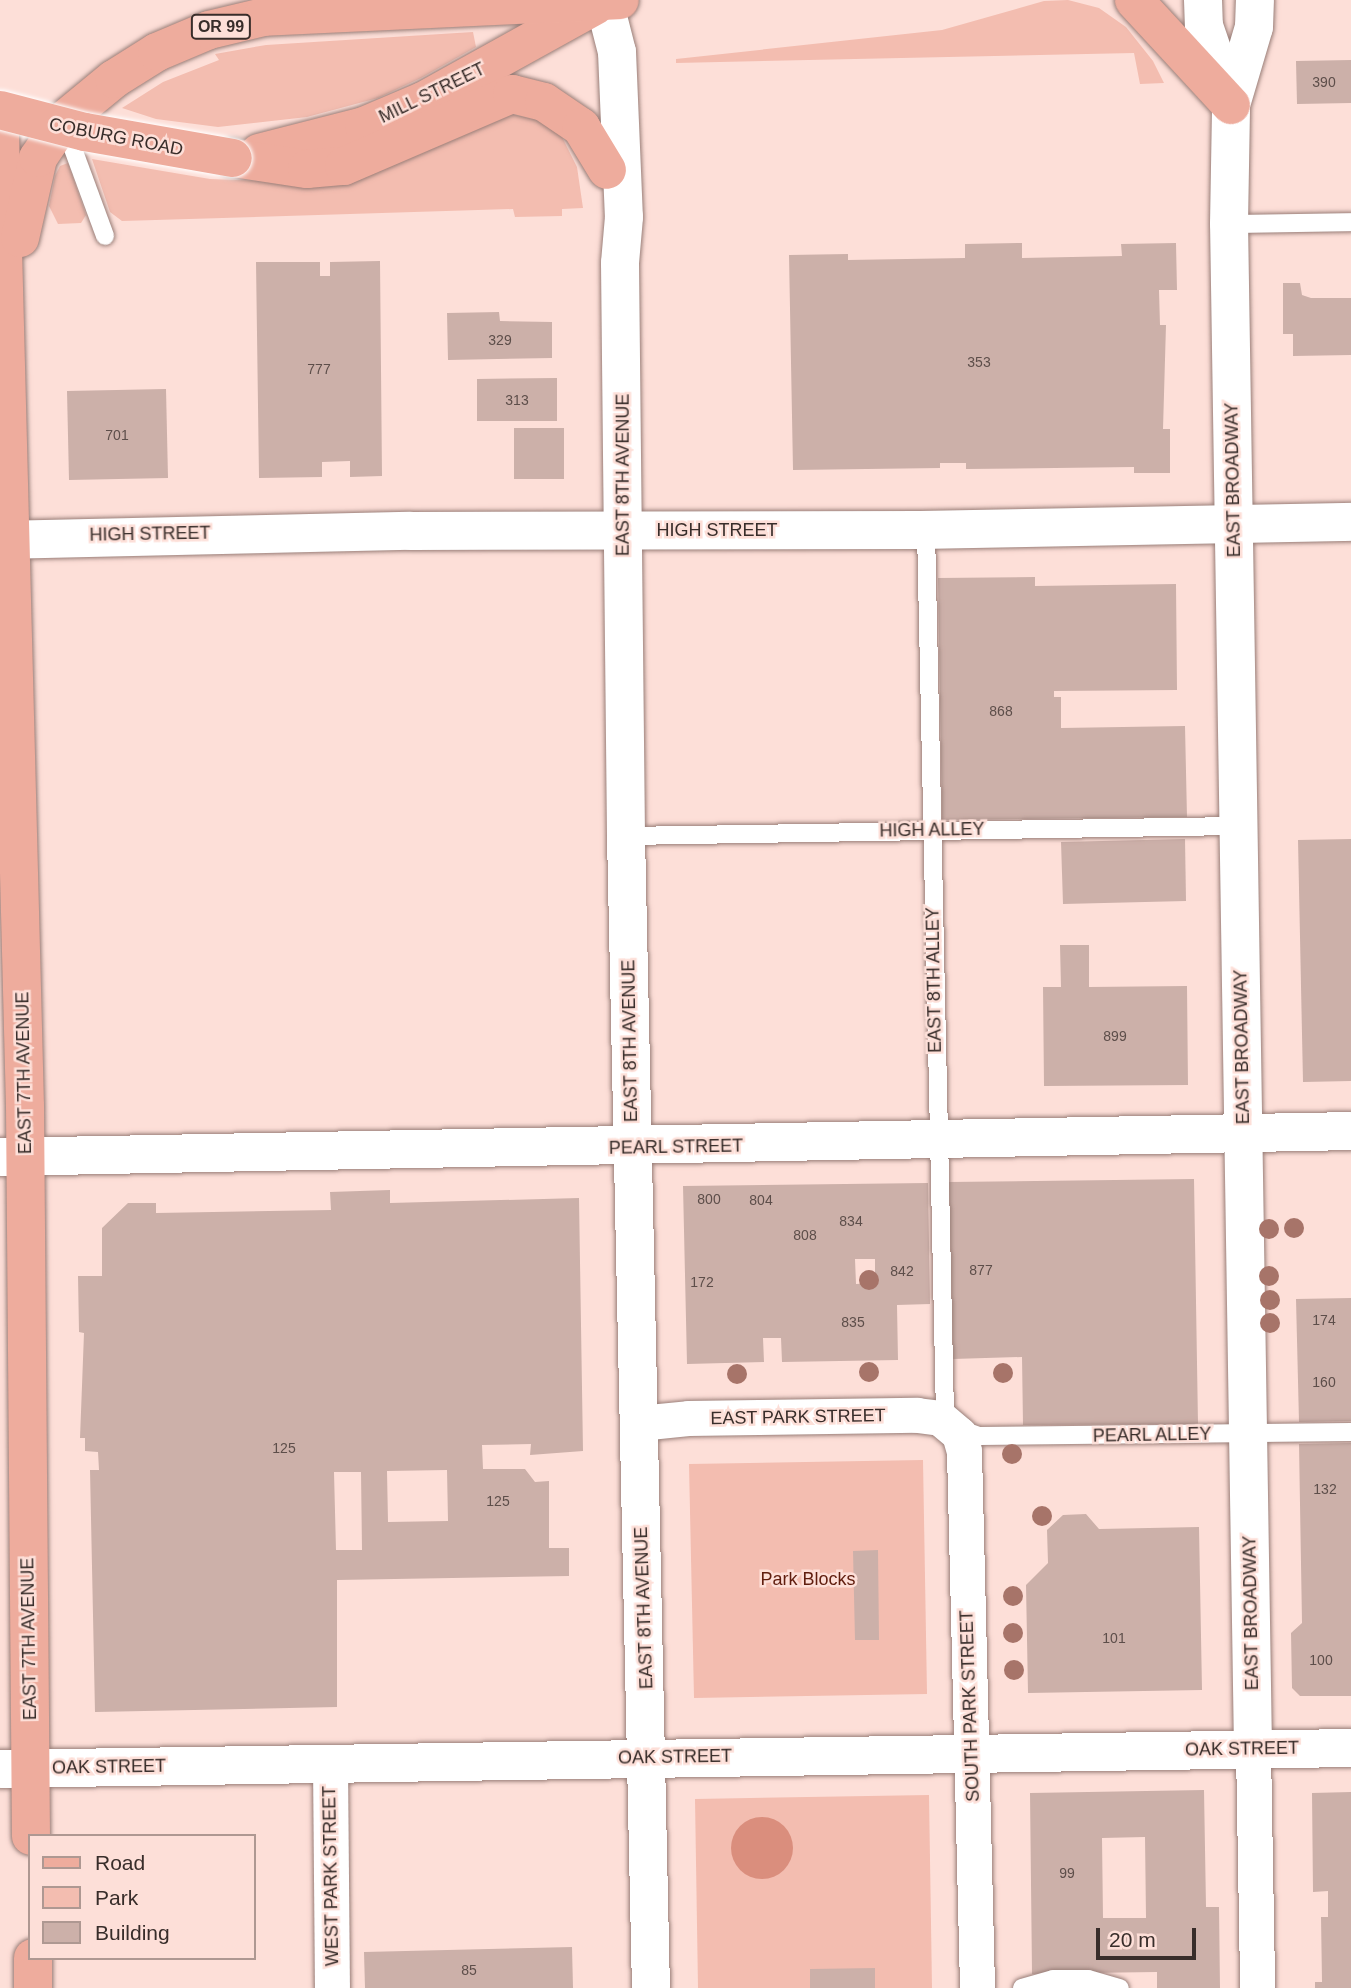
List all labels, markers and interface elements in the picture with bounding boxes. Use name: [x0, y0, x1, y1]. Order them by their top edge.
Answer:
road number: OR 99: [190, 15, 252, 40]
street label: MILL STREET: [375, 58, 489, 128]
house number: 390: [1312, 74, 1336, 90]
street label: COBURG ROAD: [47, 113, 185, 161]
house number: 329: [488, 332, 512, 348]
house number: 353: [967, 354, 991, 370]
house number: 777: [307, 361, 331, 377]
house number: 313: [505, 392, 529, 408]
street label: EAST 8TH AVENUE: [612, 393, 634, 557]
street label: EAST BROADWAY: [1221, 402, 1245, 558]
house number: 701: [105, 427, 129, 443]
street label: HIGH STREET: [656, 519, 778, 541]
street label: HIGH STREET: [89, 522, 211, 546]
house number: 868: [989, 703, 1013, 719]
street label: HIGH ALLEY: [879, 818, 985, 842]
street label: EAST 8TH ALLEY: [922, 906, 946, 1054]
street label: EAST 8TH AVENUE: [618, 959, 642, 1123]
street label: EAST BROADWAY: [1230, 969, 1254, 1125]
street label: EAST 7TH AVENUE: [12, 991, 36, 1155]
house number: 899: [1103, 1028, 1127, 1044]
street label: PEARL STREET: [608, 1135, 744, 1159]
house number: 800: [697, 1191, 721, 1207]
house number: 804: [749, 1192, 773, 1208]
house number: 834: [839, 1213, 863, 1229]
house number: 808: [793, 1227, 817, 1243]
house number: 877: [969, 1262, 993, 1278]
house number: 842: [890, 1263, 914, 1279]
house number: 172: [690, 1274, 714, 1290]
house number: 174: [1312, 1312, 1336, 1328]
house number: 835: [841, 1314, 865, 1330]
house number: 160: [1312, 1374, 1336, 1390]
street label: EAST PARK STREET: [710, 1405, 886, 1429]
street label: PEARL ALLEY: [1092, 1423, 1212, 1447]
house number: 125: [272, 1440, 296, 1456]
house number: 132: [1313, 1481, 1337, 1497]
house number: 125: [486, 1493, 510, 1509]
street label: EAST 8TH AVENUE: [630, 1526, 658, 1690]
street label: EAST BROADWAY: [1239, 1535, 1263, 1691]
street label: EAST 7TH AVENUE: [17, 1557, 41, 1721]
park label: Park Blocks: [760, 1568, 856, 1590]
street label: SOUTH PARK STREET: [956, 1610, 984, 1802]
house number: 101: [1102, 1630, 1126, 1646]
house number: 100: [1309, 1652, 1333, 1668]
street label: OAK STREET: [1185, 1737, 1299, 1761]
street label: OAK STREET: [618, 1745, 732, 1769]
street label: OAK STREET: [52, 1755, 166, 1779]
street label: WEST PARK STREET: [319, 1785, 343, 1967]
legend: [28, 1834, 256, 1960]
text: Road: [95, 1851, 145, 1874]
house number: 99: [1059, 1865, 1075, 1881]
text: Park: [95, 1886, 138, 1909]
scale bar: [1099, 1914, 1199, 1958]
text: Building: [95, 1921, 170, 1944]
text: 20 m: [1109, 1928, 1156, 1951]
house number: 85: [461, 1962, 477, 1978]

